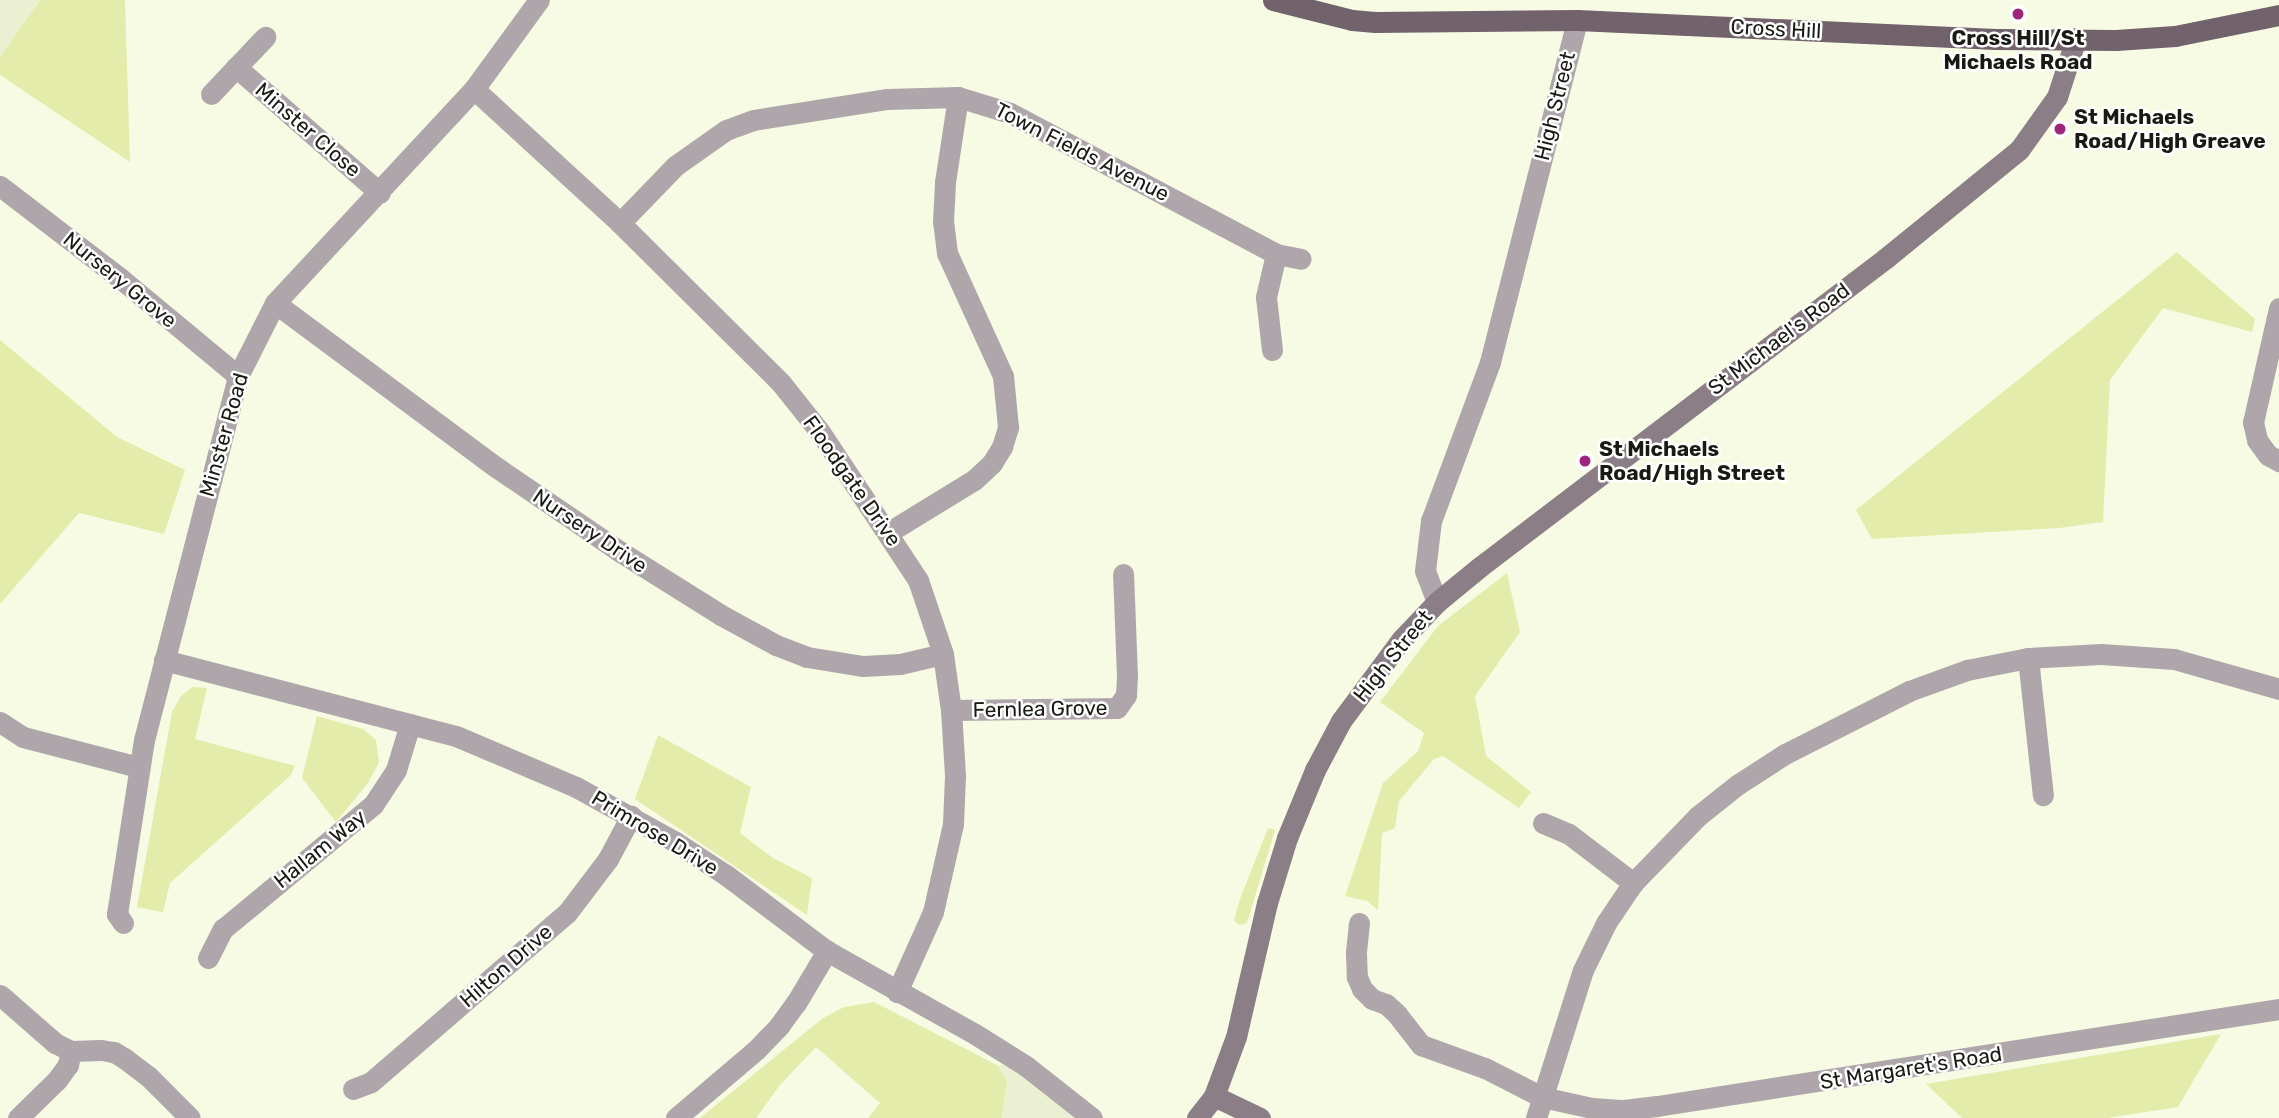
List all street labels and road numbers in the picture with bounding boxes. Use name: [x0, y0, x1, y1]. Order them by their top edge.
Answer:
street label: Cross Hill: [1730, 14, 1822, 44]
street label: High Street: [1529, 49, 1581, 163]
street label: Minster Close: [250, 77, 366, 183]
street label: Town Fields Avenue: [990, 97, 1174, 207]
street label: Nursery Grove: [58, 226, 182, 334]
street label: St Michael's Road: [1703, 278, 1855, 400]
street label: Minster Road: [194, 370, 254, 500]
street label: Floodgate Drive: [798, 411, 906, 551]
street label: Nursery Drive: [528, 483, 652, 579]
street label: High Street: [1348, 605, 1438, 707]
street label: Fernlea Grove: [972, 695, 1108, 723]
street label: Primrose Drive: [587, 785, 723, 881]
street label: Hallam Way: [269, 804, 371, 894]
street label: Hilton Drive: [455, 919, 557, 1013]
street label: St Margaret's Road: [1818, 1041, 2004, 1095]

